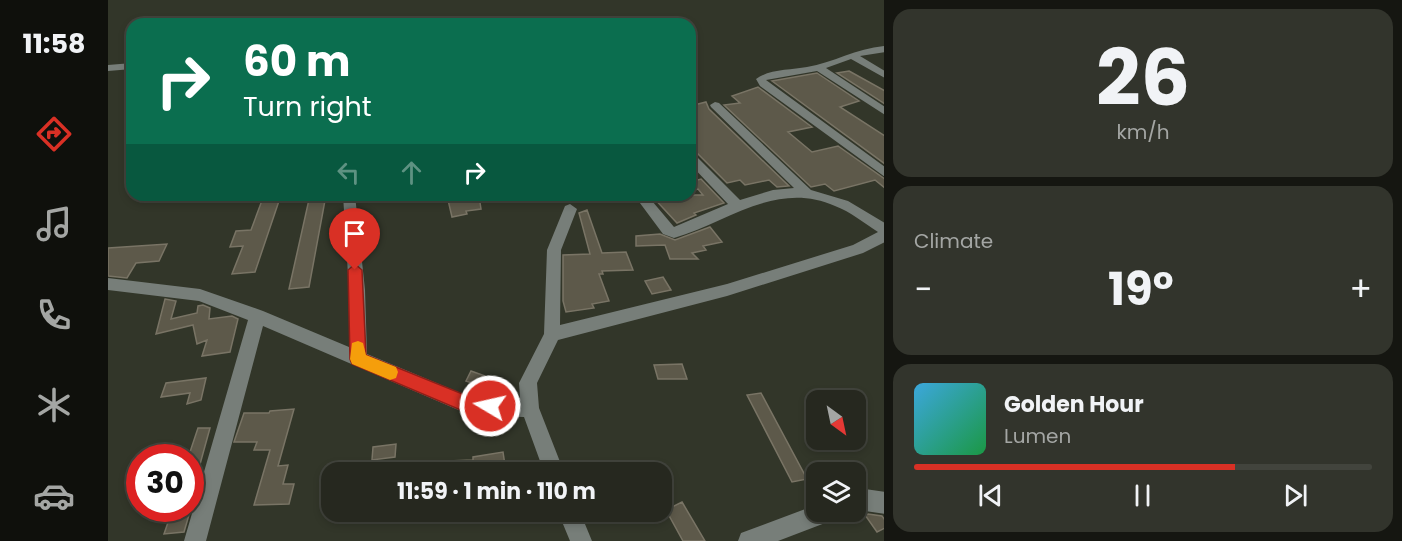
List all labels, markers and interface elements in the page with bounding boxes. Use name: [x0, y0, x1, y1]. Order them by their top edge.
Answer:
text: 26: [1096, 23, 1190, 132]
text: 11:58: [22, 25, 86, 62]
text: 60 m: [243, 32, 351, 91]
icon: right: [144, 42, 222, 120]
text: Turn right: [243, 88, 372, 125]
icon: directions: [33, 113, 75, 155]
text: km/h: [1116, 118, 1170, 146]
icon: left: [332, 156, 365, 189]
icon: ahead: [395, 156, 428, 189]
icon: right: [458, 156, 491, 189]
icon: music: [33, 203, 75, 245]
pin: [329, 208, 380, 270]
icon: arrive: [338, 217, 371, 250]
text: Climate: [914, 227, 993, 255]
text: 19°: [1108, 258, 1174, 321]
text: −: [914, 266, 932, 313]
text: +: [1349, 266, 1372, 313]
icon: phone: [33, 294, 75, 336]
position arrow: [458, 374, 522, 438]
icon: climate: [33, 384, 75, 426]
text: Golden Hour: [1004, 389, 1144, 420]
north arrow: [806, 390, 866, 450]
map controls: [806, 390, 866, 522]
text: Lumen: [1004, 422, 1071, 450]
speed limit sign: 30: [126, 444, 204, 522]
button: layers: [806, 462, 866, 522]
icon: car: [33, 475, 75, 517]
text: 11:59 · 1 min · 110 m: [397, 476, 596, 507]
icon: previous: [974, 479, 1007, 512]
icon: pause: [1126, 479, 1159, 512]
icon: next: [1279, 479, 1312, 512]

